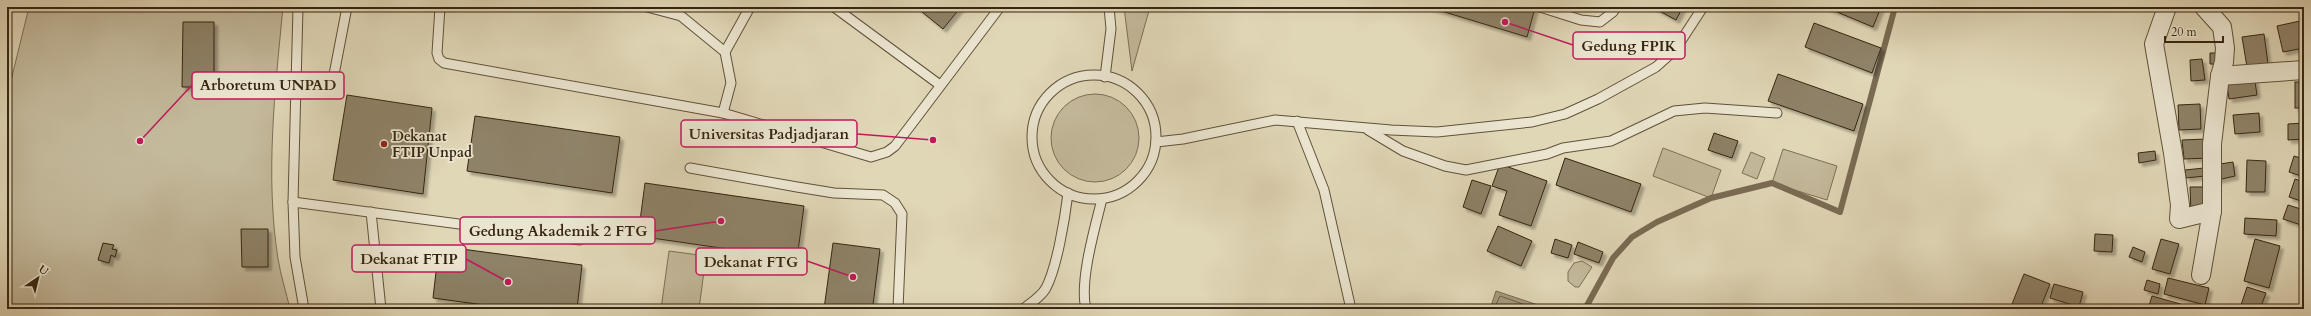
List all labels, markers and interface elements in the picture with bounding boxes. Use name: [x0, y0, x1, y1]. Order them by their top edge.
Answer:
scale bar: [2165, 18, 2223, 44]
text: 20 m: [2171, 24, 2198, 40]
callout: Gedung FPIK: [1573, 32, 1685, 59]
text: Gedung FPIK: [1581, 36, 1677, 56]
callout: Arboretum UNPAD: [192, 72, 344, 99]
text: Arboretum UNPAD: [200, 75, 336, 95]
callout: Universitas Padjadjaran: [681, 120, 857, 147]
text: Universitas Padjadjaran: [689, 124, 850, 144]
place label: Dekanat FTIP Unpad: [392, 127, 472, 162]
marker: Dekanat FTIP Unpad: [379, 139, 389, 149]
callout: Gedung Akademik 2 FTG: [460, 217, 655, 244]
text: Gedung Akademik 2 FTG: [469, 221, 647, 241]
callout: Dekanat FTIP: [352, 245, 466, 272]
callout: Dekanat FTG: [696, 248, 807, 275]
text: Dekanat FTIP: [360, 249, 458, 269]
text: Dekanat FTG: [704, 252, 798, 272]
north arrow: [18, 258, 58, 298]
text: U: [35, 261, 51, 279]

